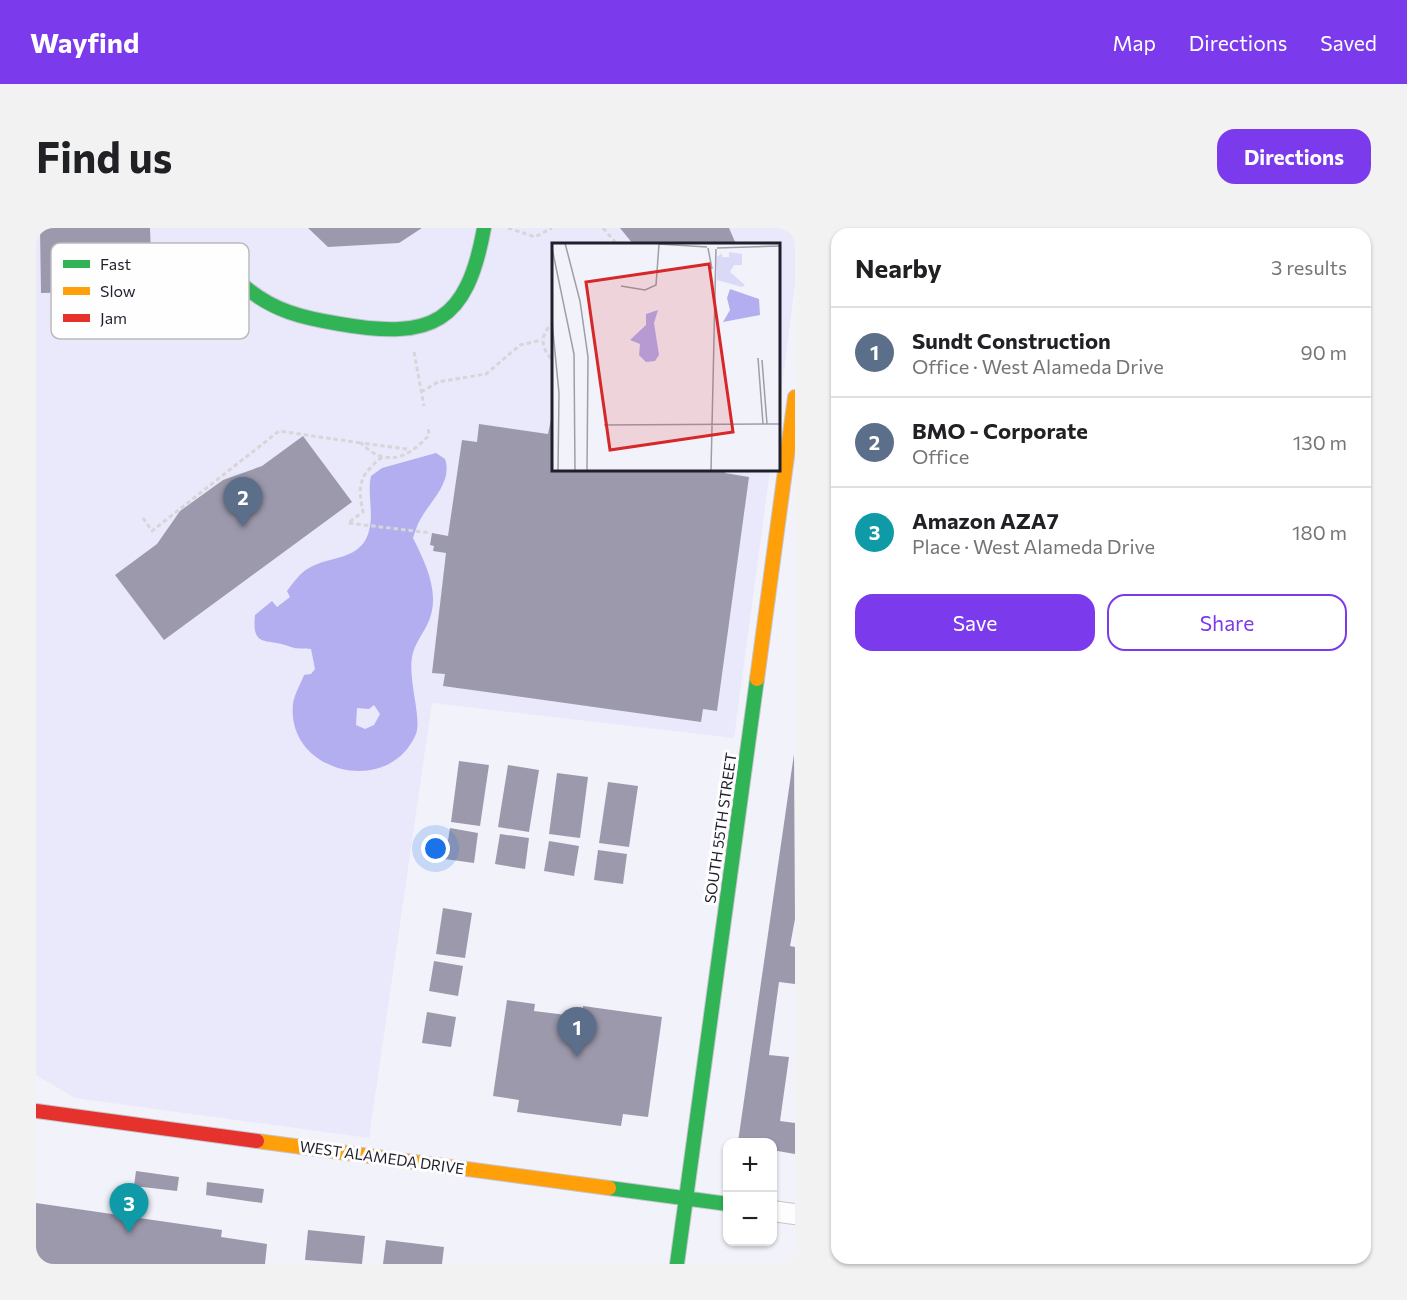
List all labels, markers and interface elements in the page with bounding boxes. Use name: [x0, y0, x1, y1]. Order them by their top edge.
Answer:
text: Wayfind: [30, 25, 139, 59]
text: Map: [1113, 30, 1156, 55]
text: Directions: [1189, 30, 1287, 55]
text: Saved: [1320, 30, 1377, 55]
button: Directions: [1217, 129, 1371, 184]
text: Find us: [36, 130, 172, 182]
legend: [51, 243, 249, 339]
inset map: [552, 243, 780, 471]
text: Nearby: [855, 252, 942, 283]
text: Fast: [100, 254, 131, 273]
text: 3 results: [1271, 255, 1347, 279]
text: Slow: [100, 281, 136, 300]
text: Jam: [100, 308, 127, 327]
text: Sundt Construction: [912, 327, 1111, 354]
text: 1: [870, 340, 879, 364]
text: 90 m: [1301, 340, 1347, 364]
text: Office · West Alameda Drive: [912, 354, 1164, 378]
text: BMO - Corporate: [912, 417, 1088, 444]
text: 2: [869, 430, 880, 454]
text: 130 m: [1293, 430, 1347, 454]
text: Office: [912, 444, 969, 468]
pin: 2: [224, 478, 262, 527]
text: Amazon AZA7: [912, 507, 1059, 534]
text: 3: [869, 520, 880, 544]
text: 180 m: [1292, 520, 1347, 544]
text: Place · West Alameda Drive: [912, 534, 1155, 558]
button: Save: [855, 594, 1095, 651]
button: Share: [1107, 594, 1347, 651]
street label: SOUTH 55TH STREET: [701, 751, 740, 905]
your location: [421, 834, 450, 863]
pin: 1: [558, 1008, 596, 1057]
street label: WEST ALAMEDA DRIVE: [298, 1137, 466, 1177]
map controls: [723, 1138, 777, 1246]
button: +: [723, 1138, 777, 1192]
pin: 3: [110, 1184, 148, 1233]
button: −: [723, 1192, 777, 1246]

